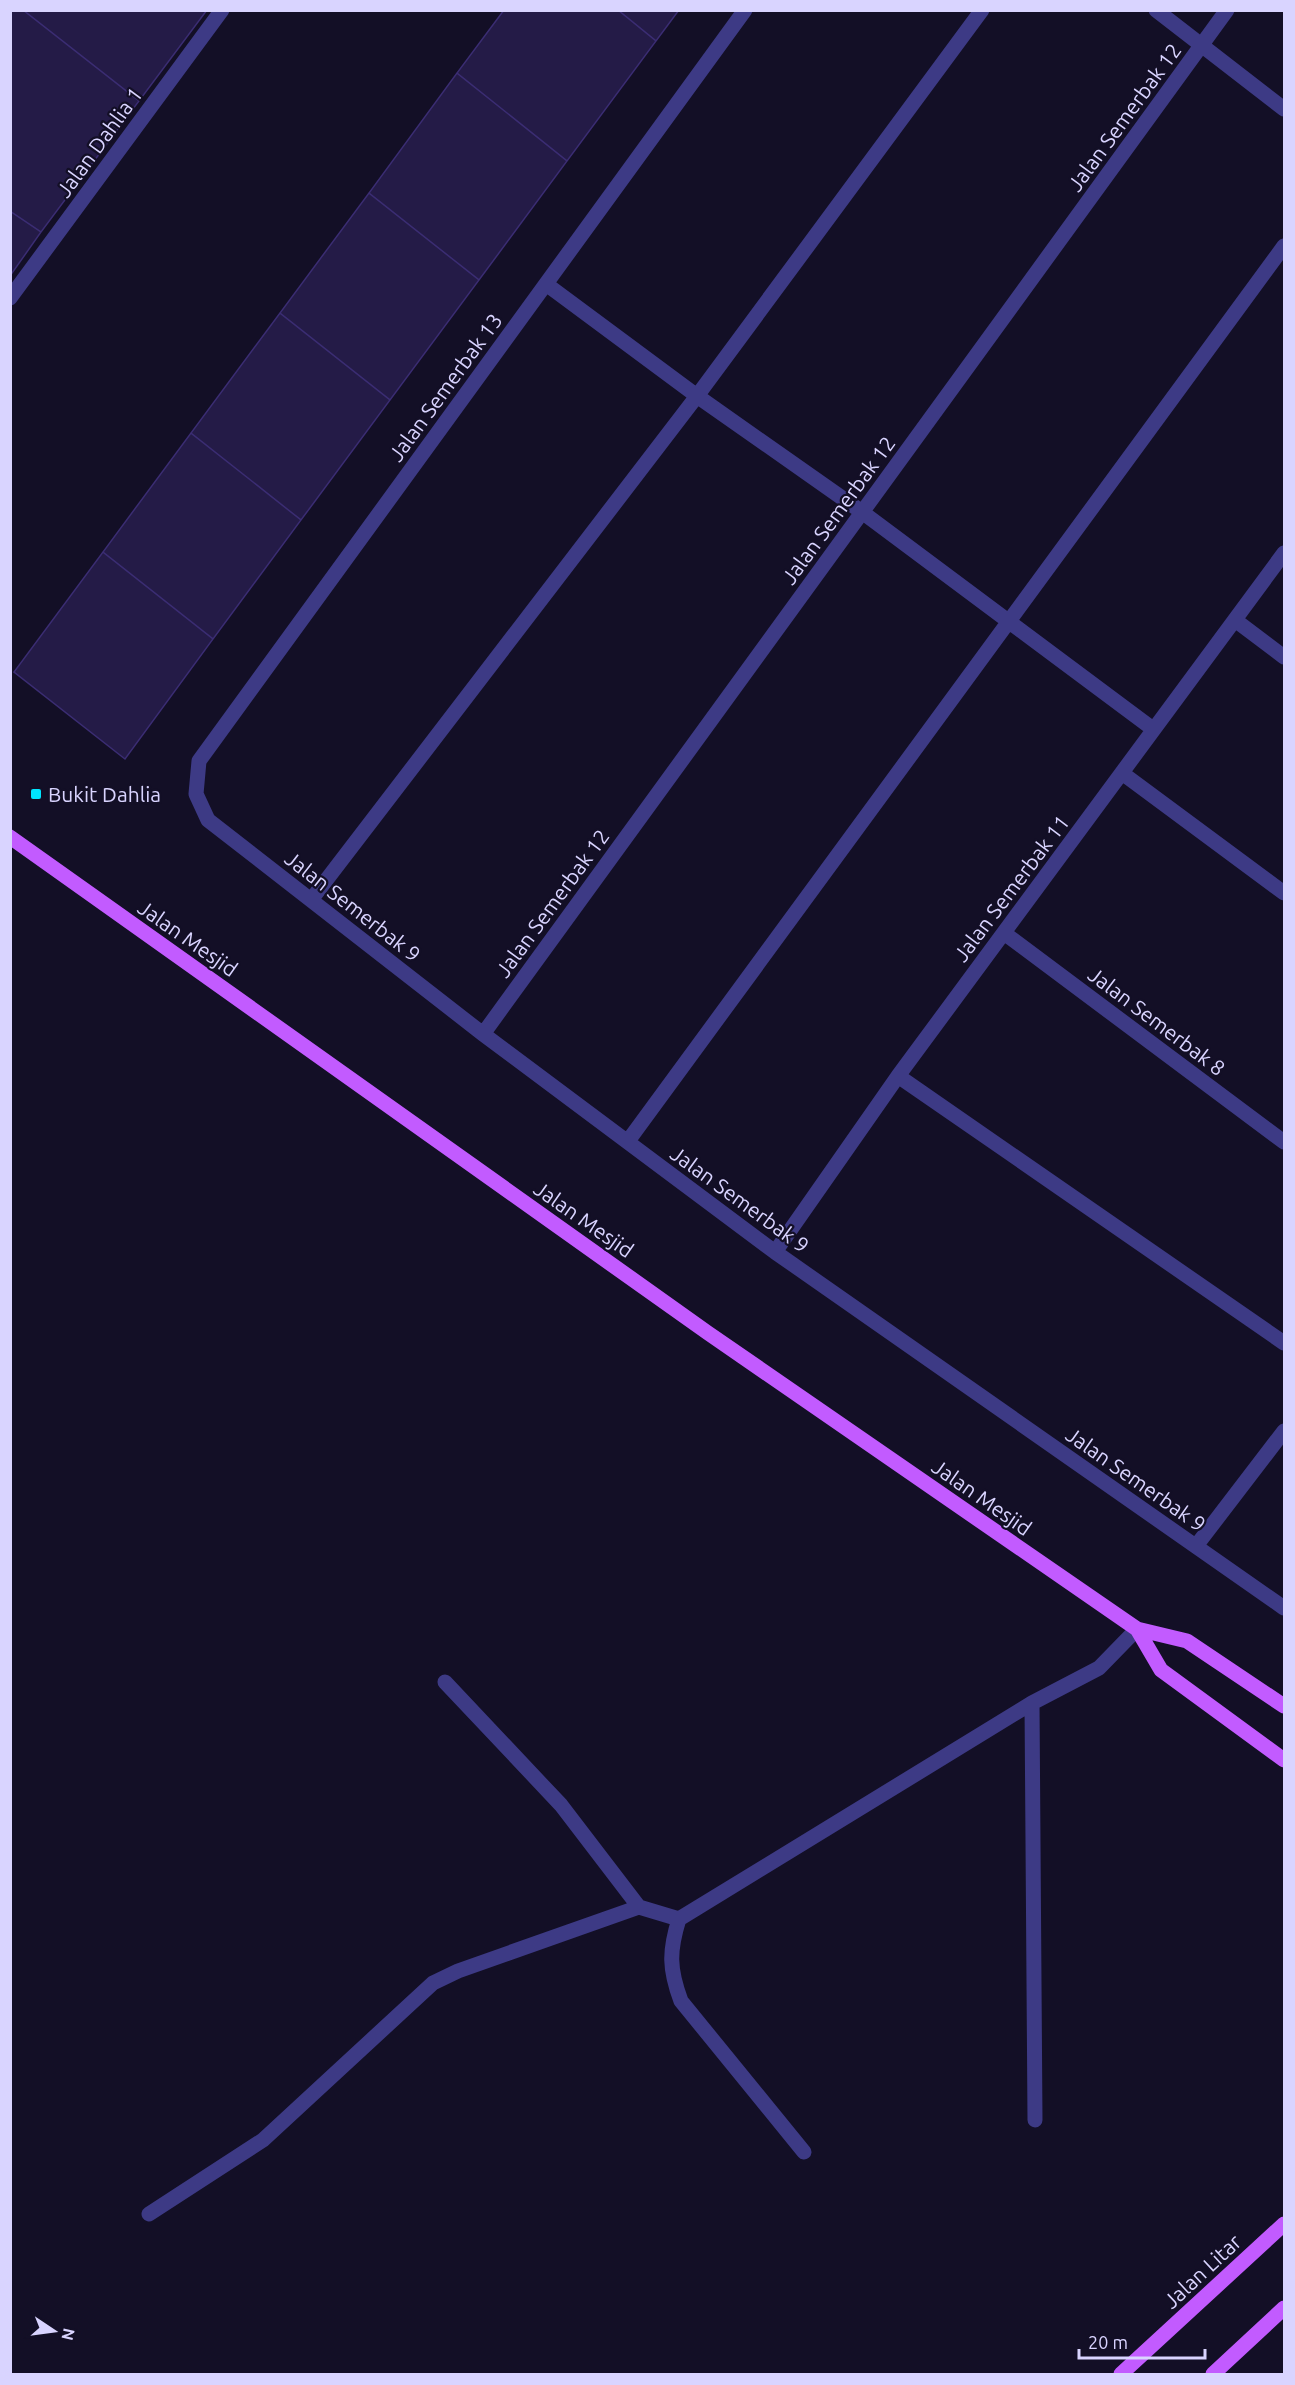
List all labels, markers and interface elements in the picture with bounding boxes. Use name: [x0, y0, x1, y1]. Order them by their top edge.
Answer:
street label: Jalan Semerbak 12: [1062, 38, 1186, 196]
street label: Jalan Dahlia 1: [51, 82, 147, 202]
street label: Jalan Semerbak 13: [383, 308, 507, 466]
street label: Jalan Semerbak 12: [776, 431, 900, 589]
place label: Bukit Dahlia: [48, 782, 161, 806]
marker: Bukit Dahlia: [29, 787, 43, 801]
street label: Jalan Semerbak 11: [948, 810, 1074, 966]
street label: Jalan Semerbak 12: [490, 824, 614, 982]
street label: Jalan Semerbak 9: [281, 846, 425, 966]
street label: Jalan Mesjid: [134, 895, 242, 981]
street label: Jalan Semerbak 8: [1084, 962, 1230, 1080]
street label: Jalan Semerbak 9: [666, 1141, 814, 1257]
street label: Jalan Mesjid: [530, 1176, 638, 1262]
street label: Jalan Semerbak 9: [1062, 1422, 1210, 1536]
street label: Jalan Mesjid: [928, 1454, 1036, 1540]
street label: Jalan Litar: [1158, 2229, 1246, 2313]
north arrow: [24, 2301, 84, 2361]
scale bar: [1079, 2322, 1205, 2360]
text: N: [59, 2327, 79, 2342]
text: 20 m: [1088, 2332, 1128, 2352]

